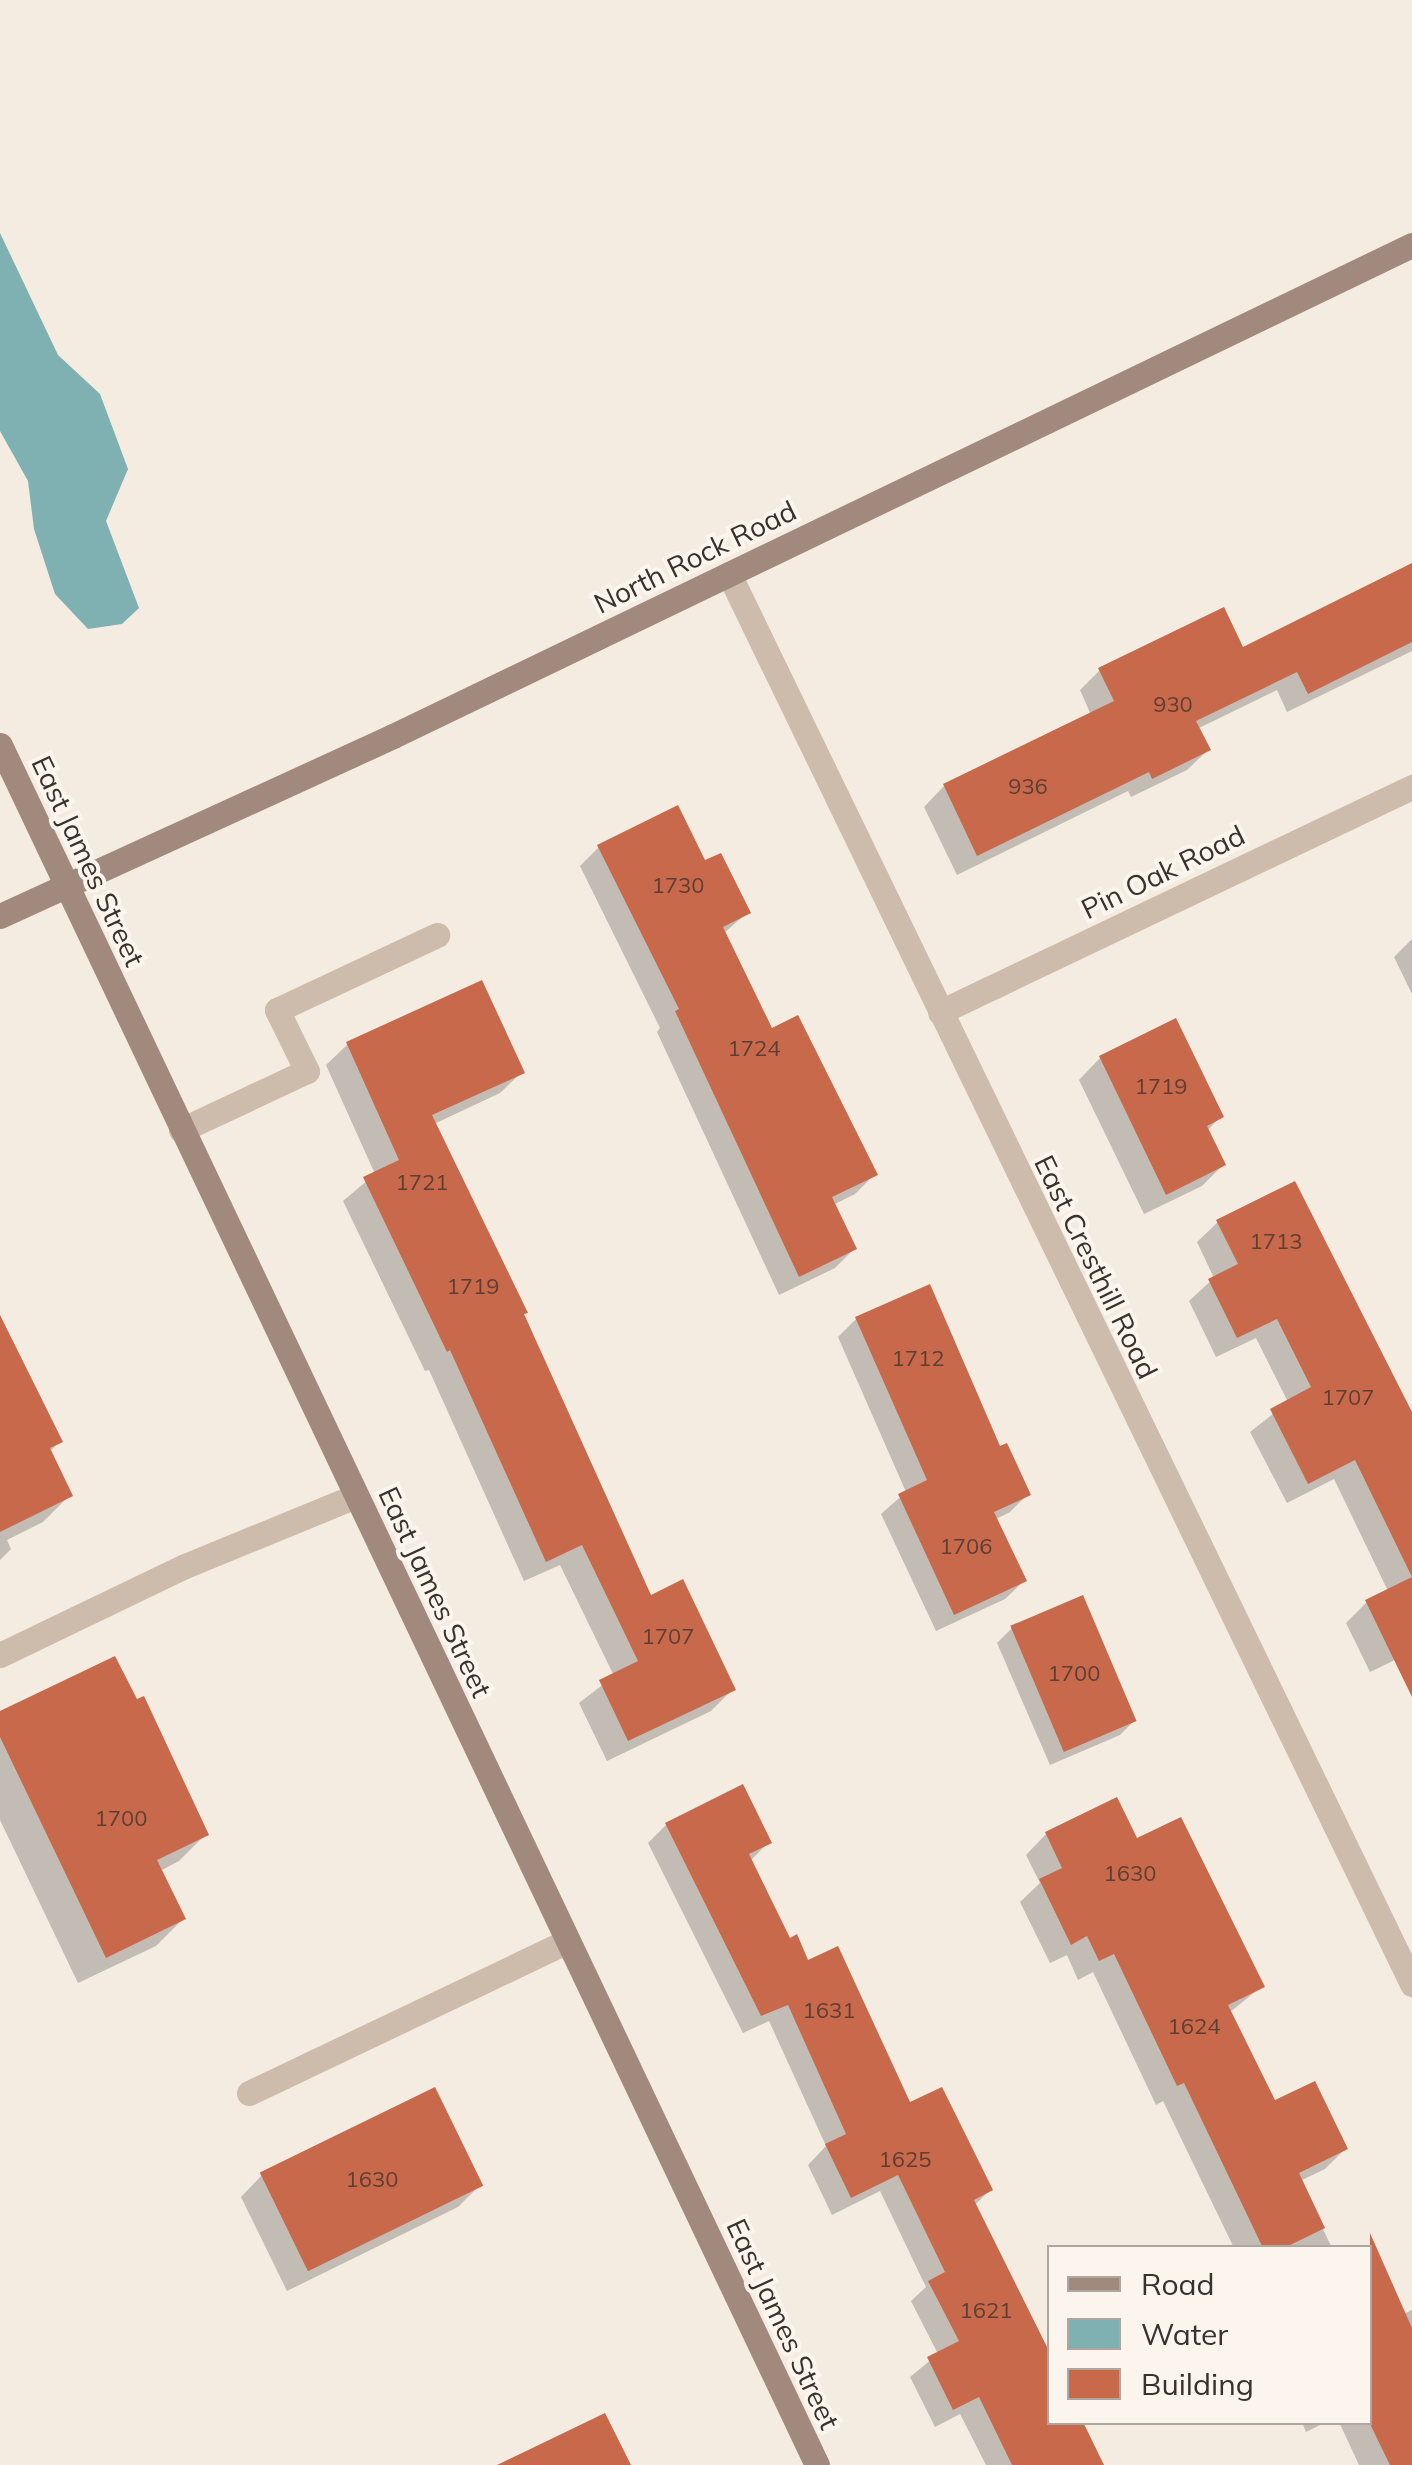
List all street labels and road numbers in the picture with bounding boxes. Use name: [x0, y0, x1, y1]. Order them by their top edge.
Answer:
street label: North Rock Road: [588, 494, 802, 620]
street label: East James Street: [25, 750, 151, 972]
street label: Pin Oak Road: [1076, 818, 1250, 926]
street label: East Cresthill Road: [1027, 1150, 1165, 1384]
street label: East James Street: [372, 1481, 498, 1703]
street label: East James Street: [720, 2213, 846, 2435]

